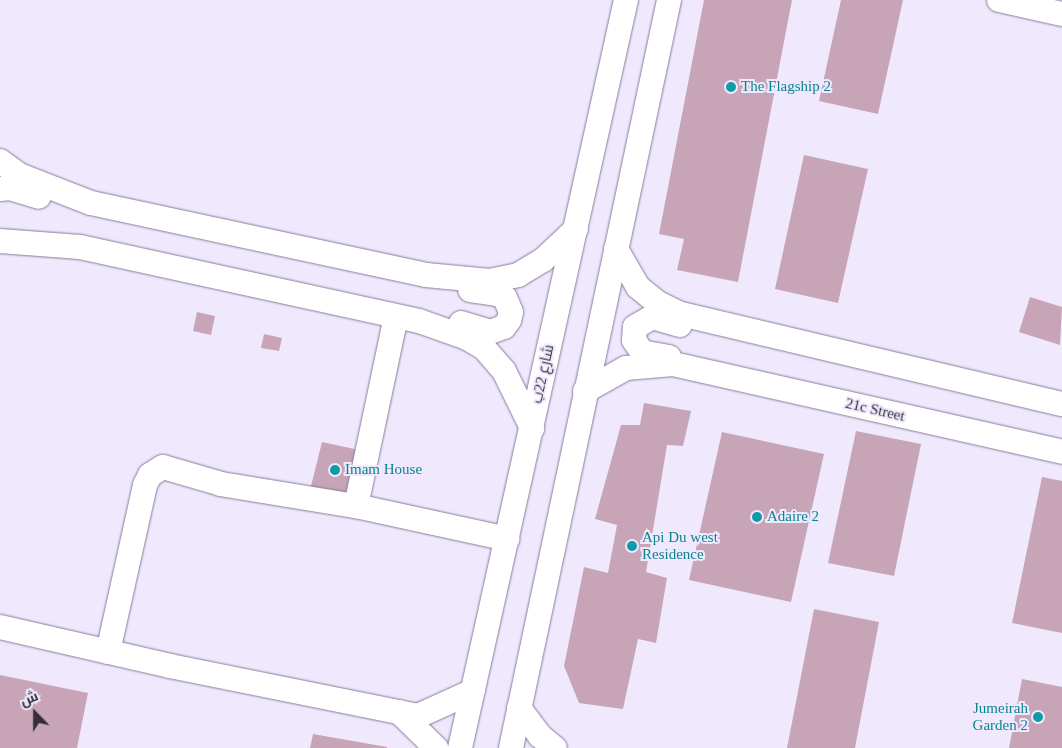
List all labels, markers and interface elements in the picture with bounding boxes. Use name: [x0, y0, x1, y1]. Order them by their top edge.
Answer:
place label: The Flagship 2: [741, 78, 831, 96]
marker: The Flagship 2: [725, 81, 737, 93]
street label: شارع 22ب: [528, 343, 558, 405]
street label: 21c Street: [844, 394, 906, 426]
place label: Imam House: [345, 461, 422, 479]
marker: Imam House: [329, 464, 341, 476]
place label: Adaire 2: [767, 508, 819, 526]
marker: Adaire 2: [751, 511, 763, 523]
place label: Api Du west Residence: [642, 528, 718, 563]
marker: Api Du west Residence: [626, 540, 638, 552]
north arrow: [10, 688, 60, 738]
text: ش: [18, 688, 40, 709]
place label: Jumeirah Garden 2: [973, 699, 1028, 734]
marker: Jumeirah Garden 2: [1032, 711, 1044, 723]

